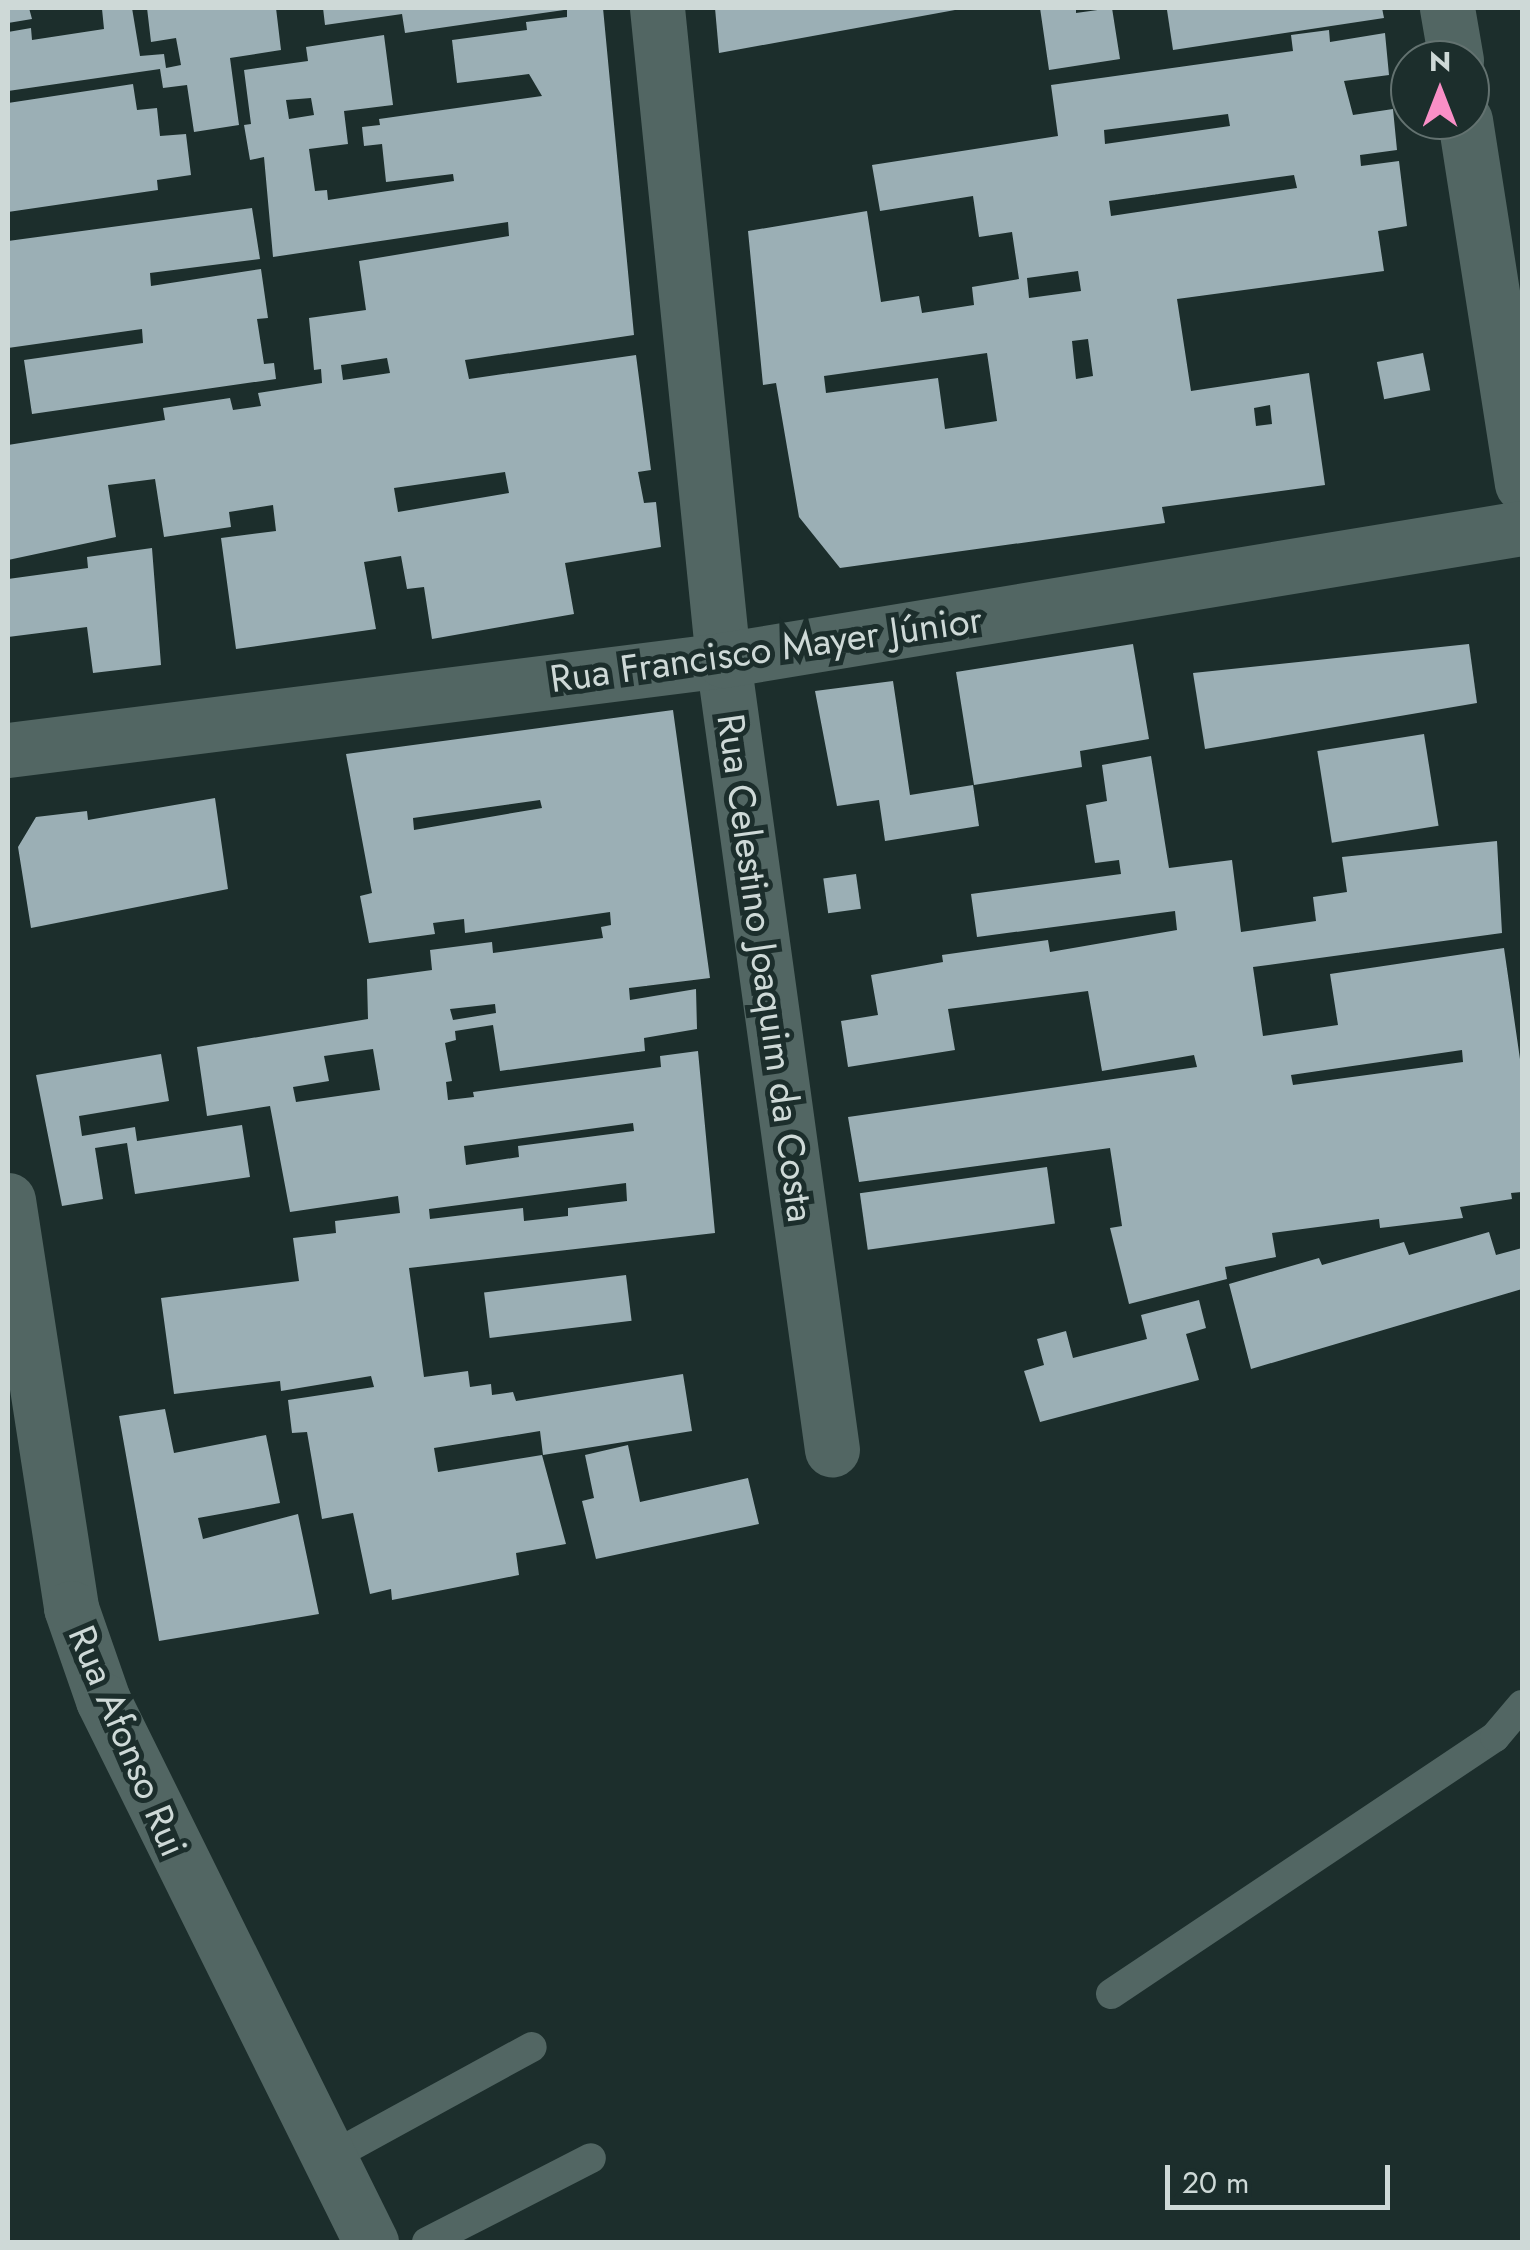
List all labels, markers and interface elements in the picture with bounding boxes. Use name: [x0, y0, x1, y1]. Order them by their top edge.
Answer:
north arrow: [1390, 40, 1490, 140]
text: N: [1429, 41, 1451, 82]
street label: Rua Francisco Mayer Júnior: [547, 596, 985, 702]
street label: Rua Celestino Joaquim da Costa: [708, 711, 824, 1225]
street label: Rua Afonso Rui: [59, 1619, 197, 1863]
scale bar: [1170, 2145, 1395, 2207]
text: 20 m: [1182, 2161, 1249, 2204]

